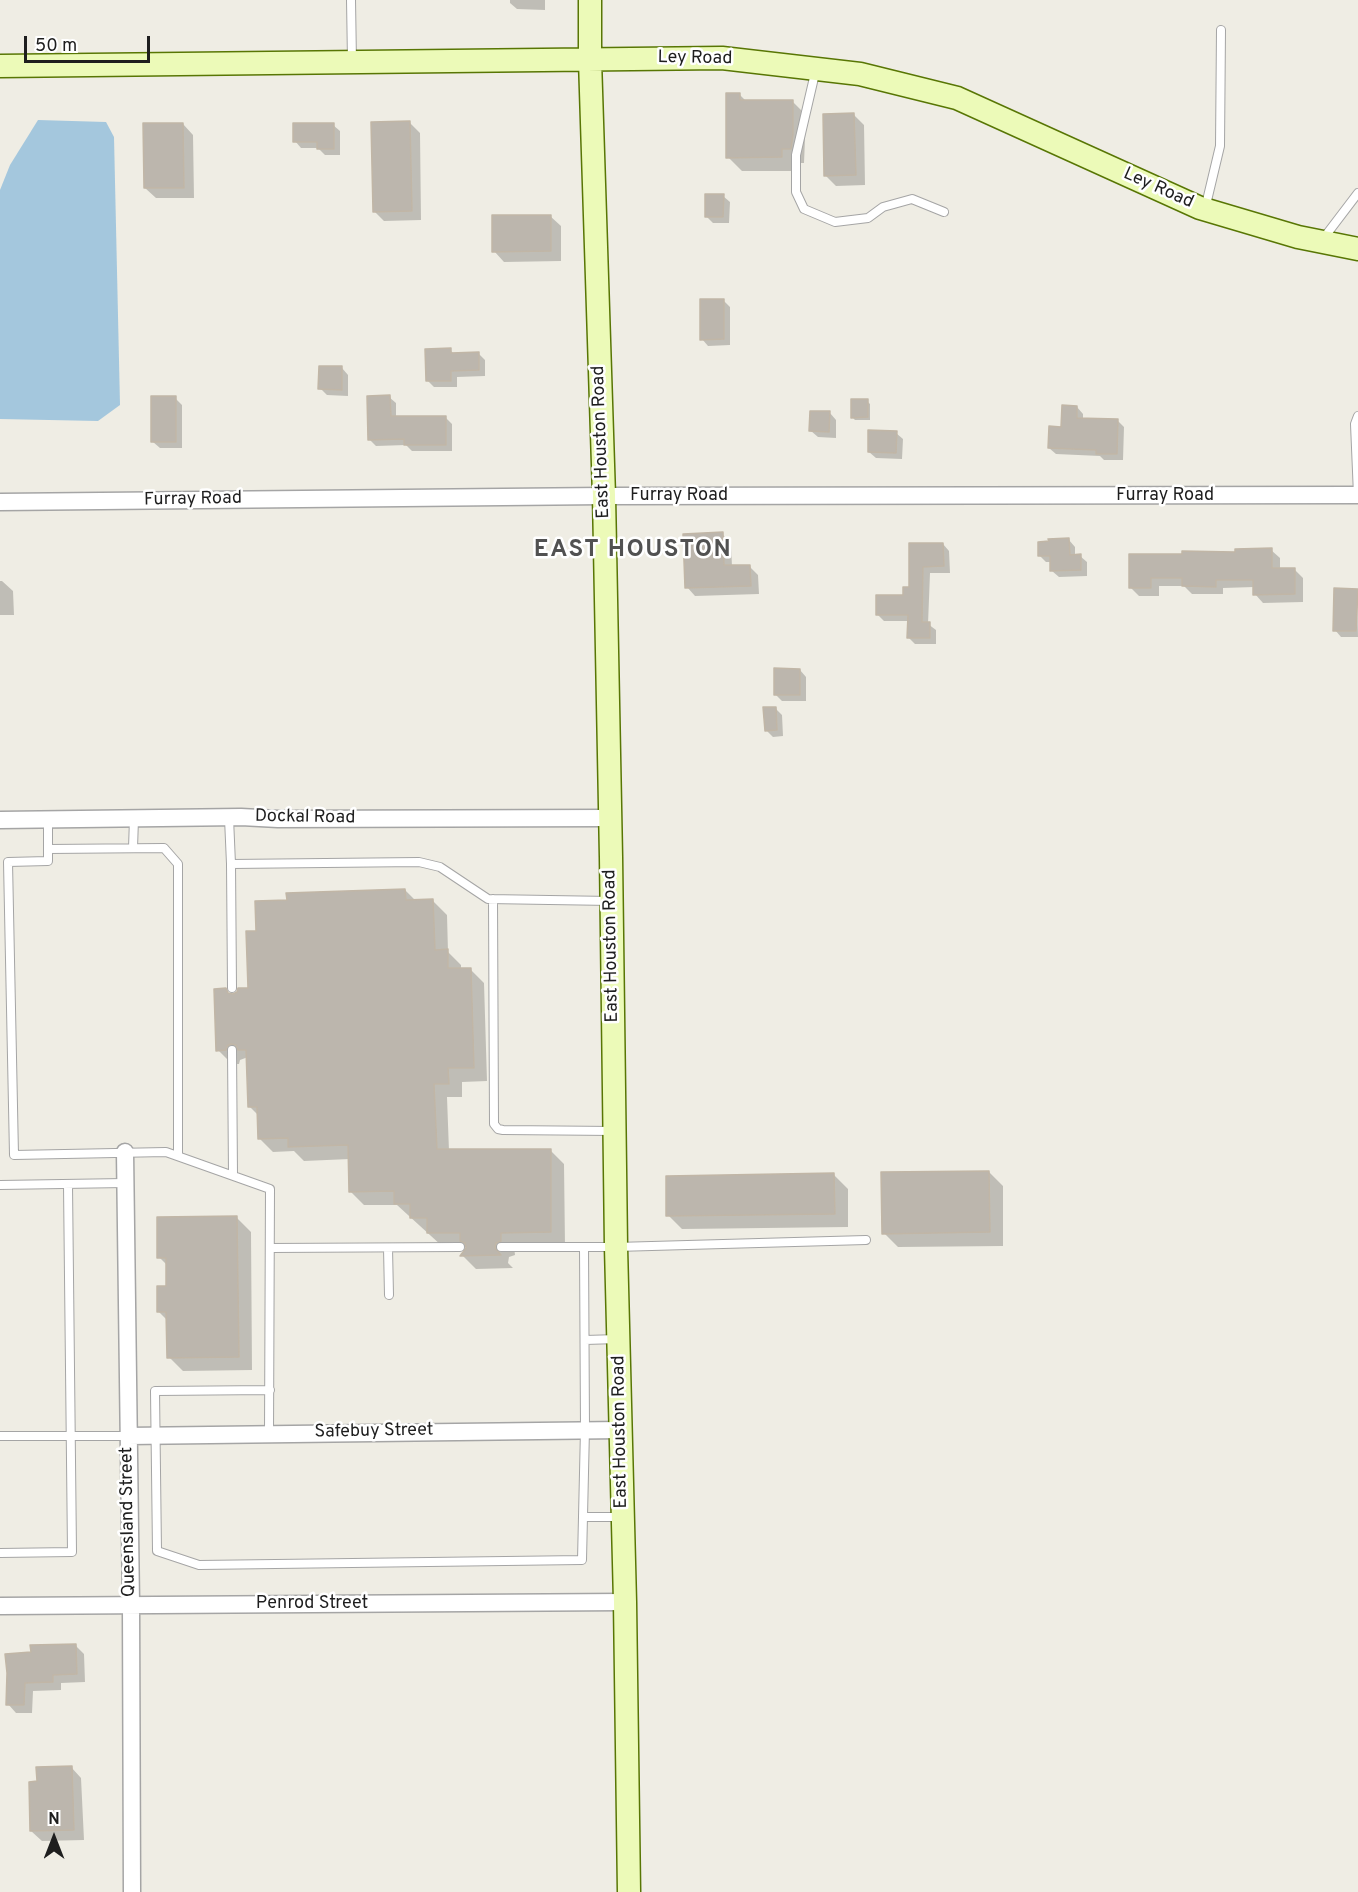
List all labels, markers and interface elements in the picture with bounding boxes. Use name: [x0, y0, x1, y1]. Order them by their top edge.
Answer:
scale bar: [27, 24, 153, 62]
text: 50 m: [35, 35, 77, 58]
street label: Ley Road: [657, 48, 733, 70]
street label: Ley Road: [1119, 164, 1197, 214]
street label: East Houston Road: [589, 365, 615, 519]
street label: Furray Road: [630, 485, 728, 507]
street label: Furray Road: [1116, 485, 1214, 507]
street label: Furray Road: [144, 488, 242, 512]
district label: EAST HOUSTON: [534, 537, 732, 565]
street label: Dockal Road: [255, 806, 355, 830]
street label: East Houston Road: [600, 869, 624, 1023]
street label: East Houston Road: [609, 1355, 633, 1509]
street label: Safebuy Street: [314, 1420, 434, 1444]
street label: Queensland Street: [117, 1447, 141, 1597]
street label: Penrod Street: [256, 1593, 368, 1615]
north arrow: [24, 1808, 84, 1868]
text: N: [48, 1810, 60, 1830]

